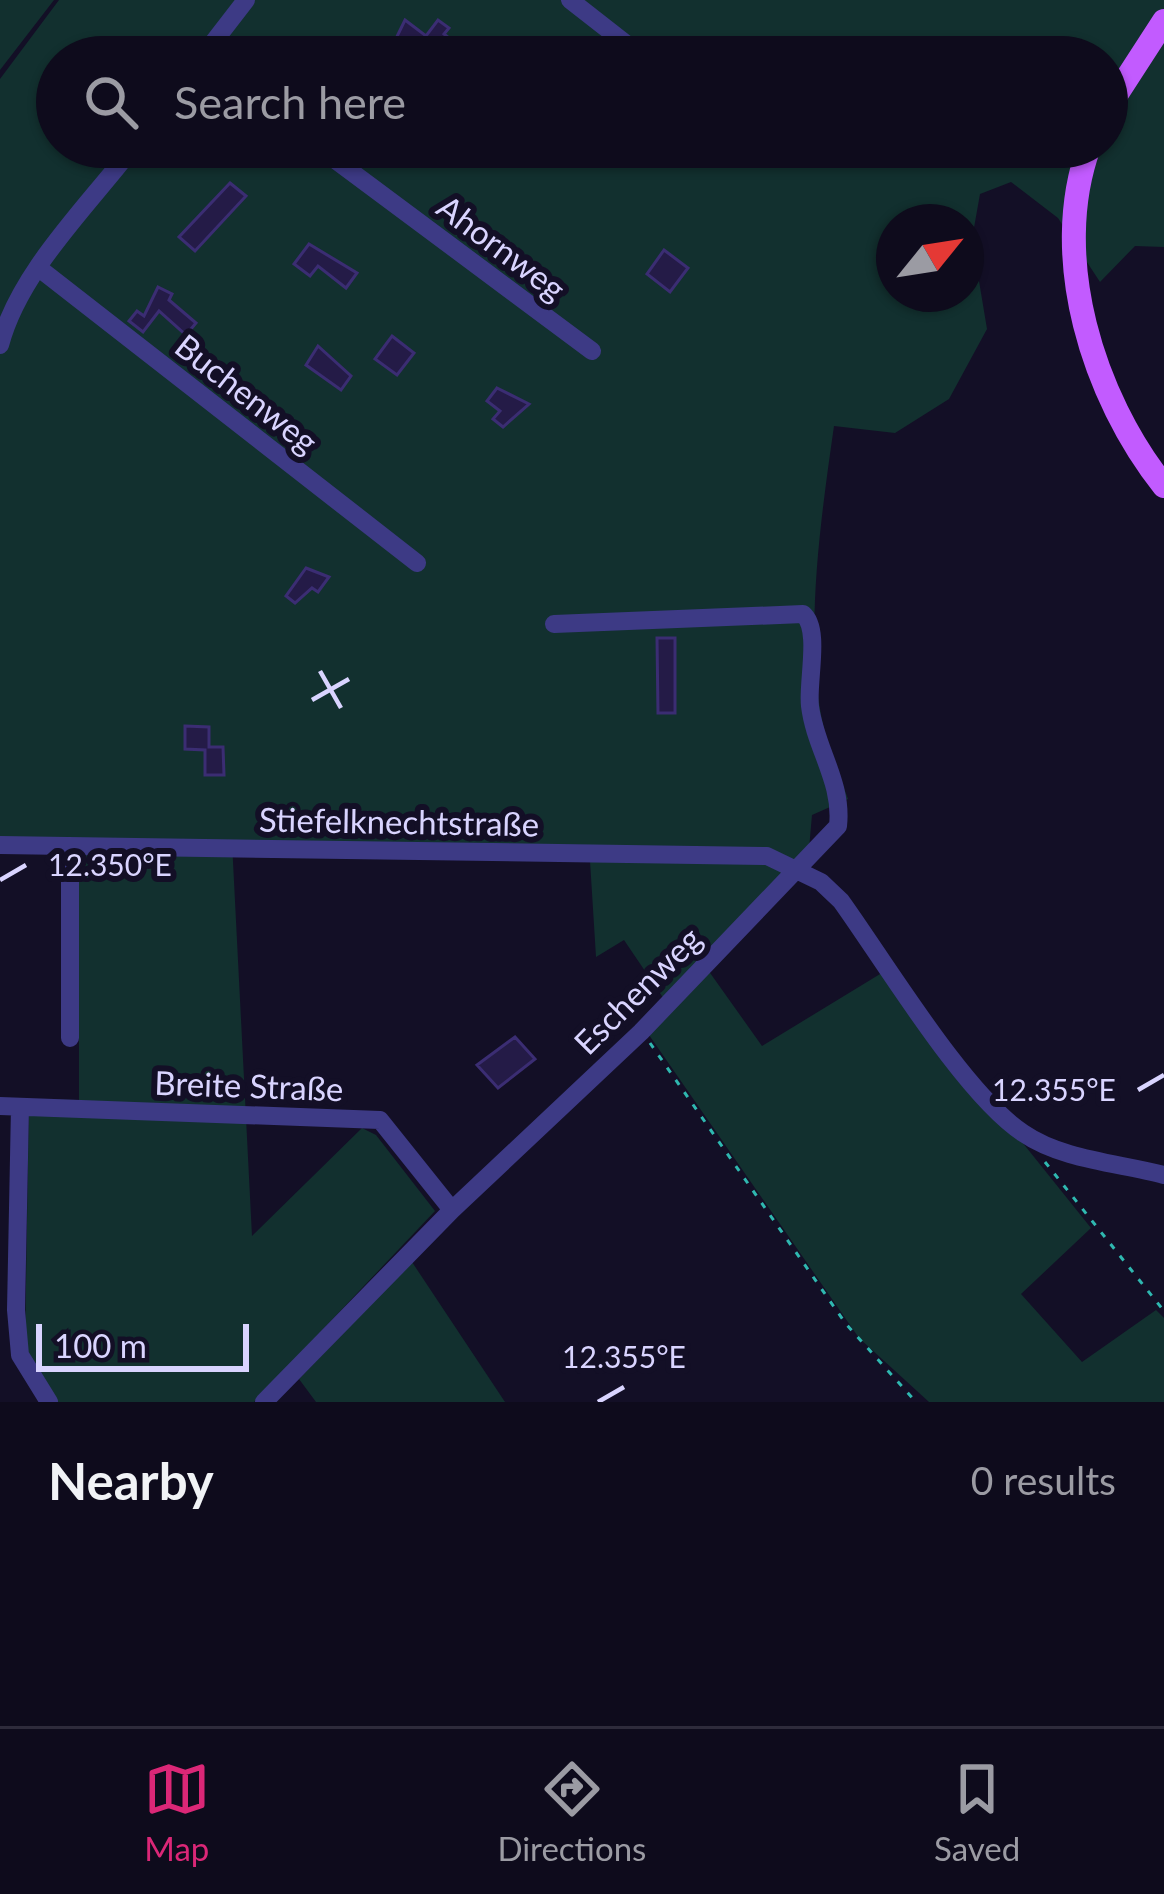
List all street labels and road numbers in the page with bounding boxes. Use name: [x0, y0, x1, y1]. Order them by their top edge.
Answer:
street label: Ahornweg: [430, 186, 574, 308]
street label: Buchenweg: [168, 325, 326, 461]
street label: Stiefelknechtstraße: [259, 799, 539, 843]
street label: Eschenweg: [565, 918, 709, 1062]
street label: Breite Straße: [154, 1062, 344, 1108]

